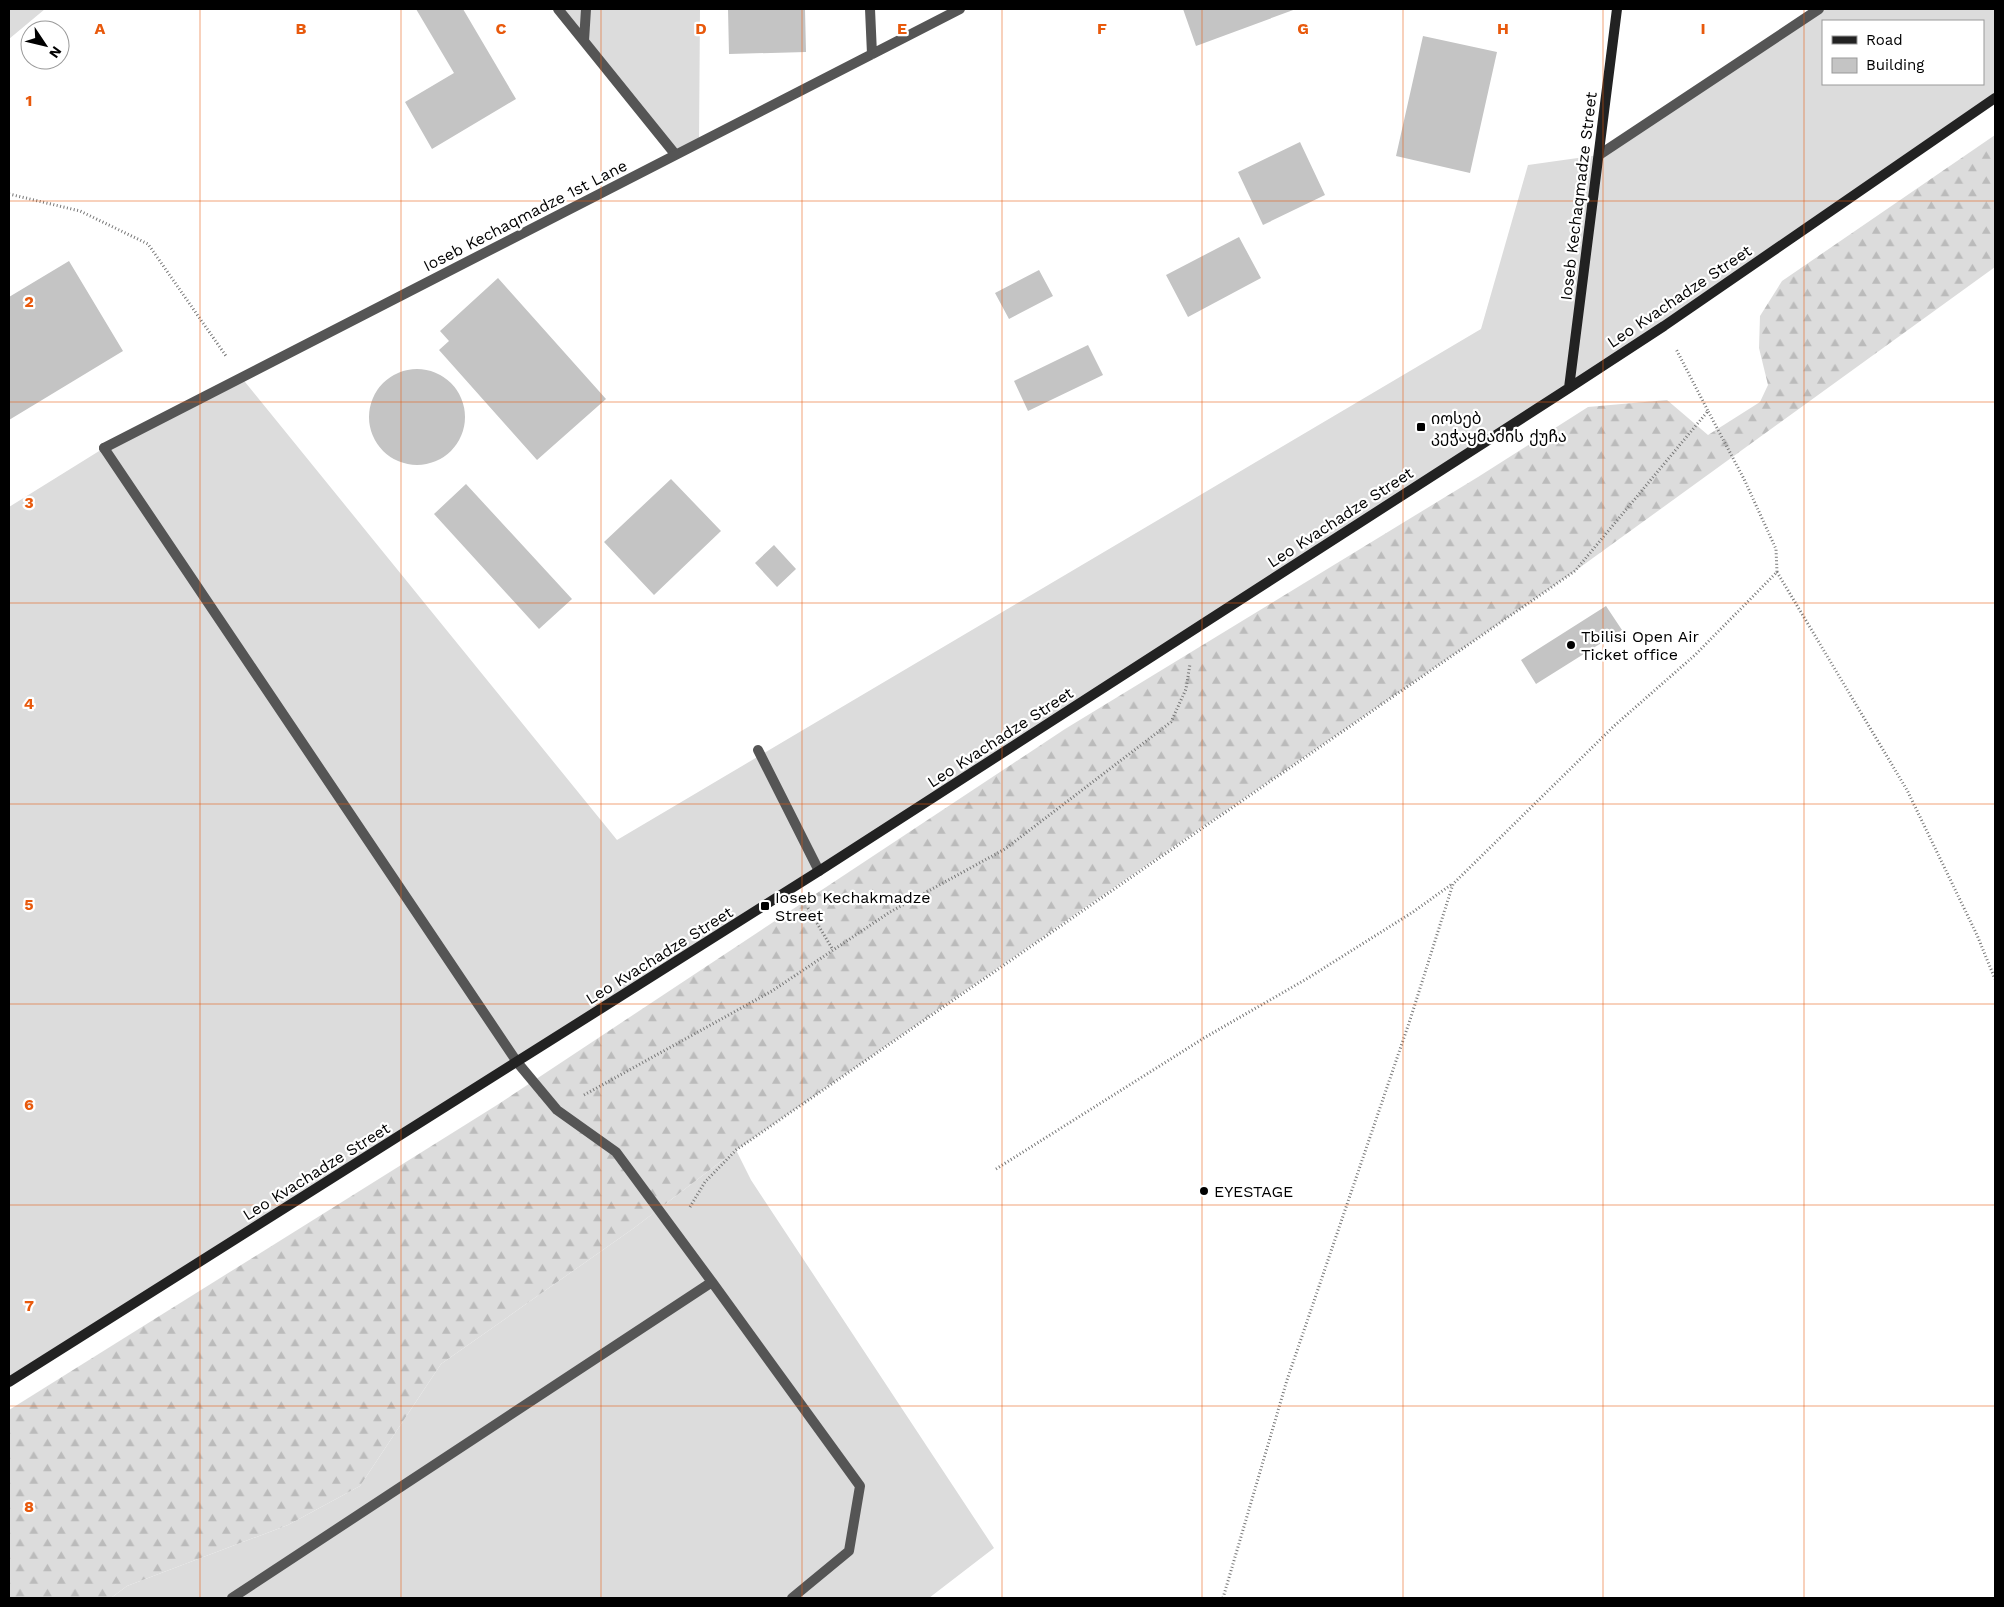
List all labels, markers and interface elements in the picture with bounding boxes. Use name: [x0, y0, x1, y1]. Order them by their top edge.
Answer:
text: A: [95, 19, 106, 38]
text: B: [296, 19, 307, 38]
text: C: [496, 19, 507, 38]
text: D: [695, 19, 707, 38]
text: E: [897, 19, 907, 38]
text: F: [1097, 19, 1107, 38]
text: G: [1297, 19, 1309, 38]
text: H: [1497, 19, 1509, 38]
text: I: [1700, 19, 1706, 38]
north arrow: [20, 20, 70, 70]
legend: [1822, 20, 1984, 85]
text: Road: [1866, 31, 1903, 49]
text: N: [46, 44, 65, 61]
text: Building: [1866, 56, 1924, 74]
street label: Ioseb Kechaqmadze Street: [1556, 90, 1601, 301]
text: 1: [26, 91, 32, 110]
street label: Ioseb Kechaqmadze 1st Lane: [420, 156, 630, 275]
street label: Leo Kvachadze Street: [1604, 241, 1755, 352]
text: 2: [24, 292, 34, 311]
place label: იოსებ კეჭაყმაძის ქუჩა: [1431, 409, 1567, 446]
marker: იოსებ კეჭაყმაძის ქუჩა: [1415, 421, 1427, 433]
street label: Leo Kvachadze Street: [1264, 463, 1417, 572]
text: 3: [24, 493, 34, 512]
place label: Tbilisi Open Air Ticket office: [1581, 627, 1700, 664]
marker: Tbilisi Open Air Ticket office: [1565, 639, 1577, 651]
street label: Leo Kvachadze Street: [924, 683, 1077, 792]
text: 4: [24, 694, 34, 713]
place label: Ioseb Kechakmadze Street: [775, 888, 930, 925]
text: 5: [24, 895, 34, 914]
marker: Ioseb Kechakmadze Street: [759, 900, 771, 912]
street label: Leo Kvachadze Street: [582, 902, 737, 1008]
text: 6: [24, 1095, 34, 1114]
street label: Leo Kvachadze Street: [239, 1118, 394, 1224]
place label: EYESTAGE: [1214, 1182, 1293, 1201]
marker: EYESTAGE: [1198, 1185, 1210, 1197]
text: 7: [24, 1296, 34, 1315]
text: 8: [24, 1497, 34, 1516]

